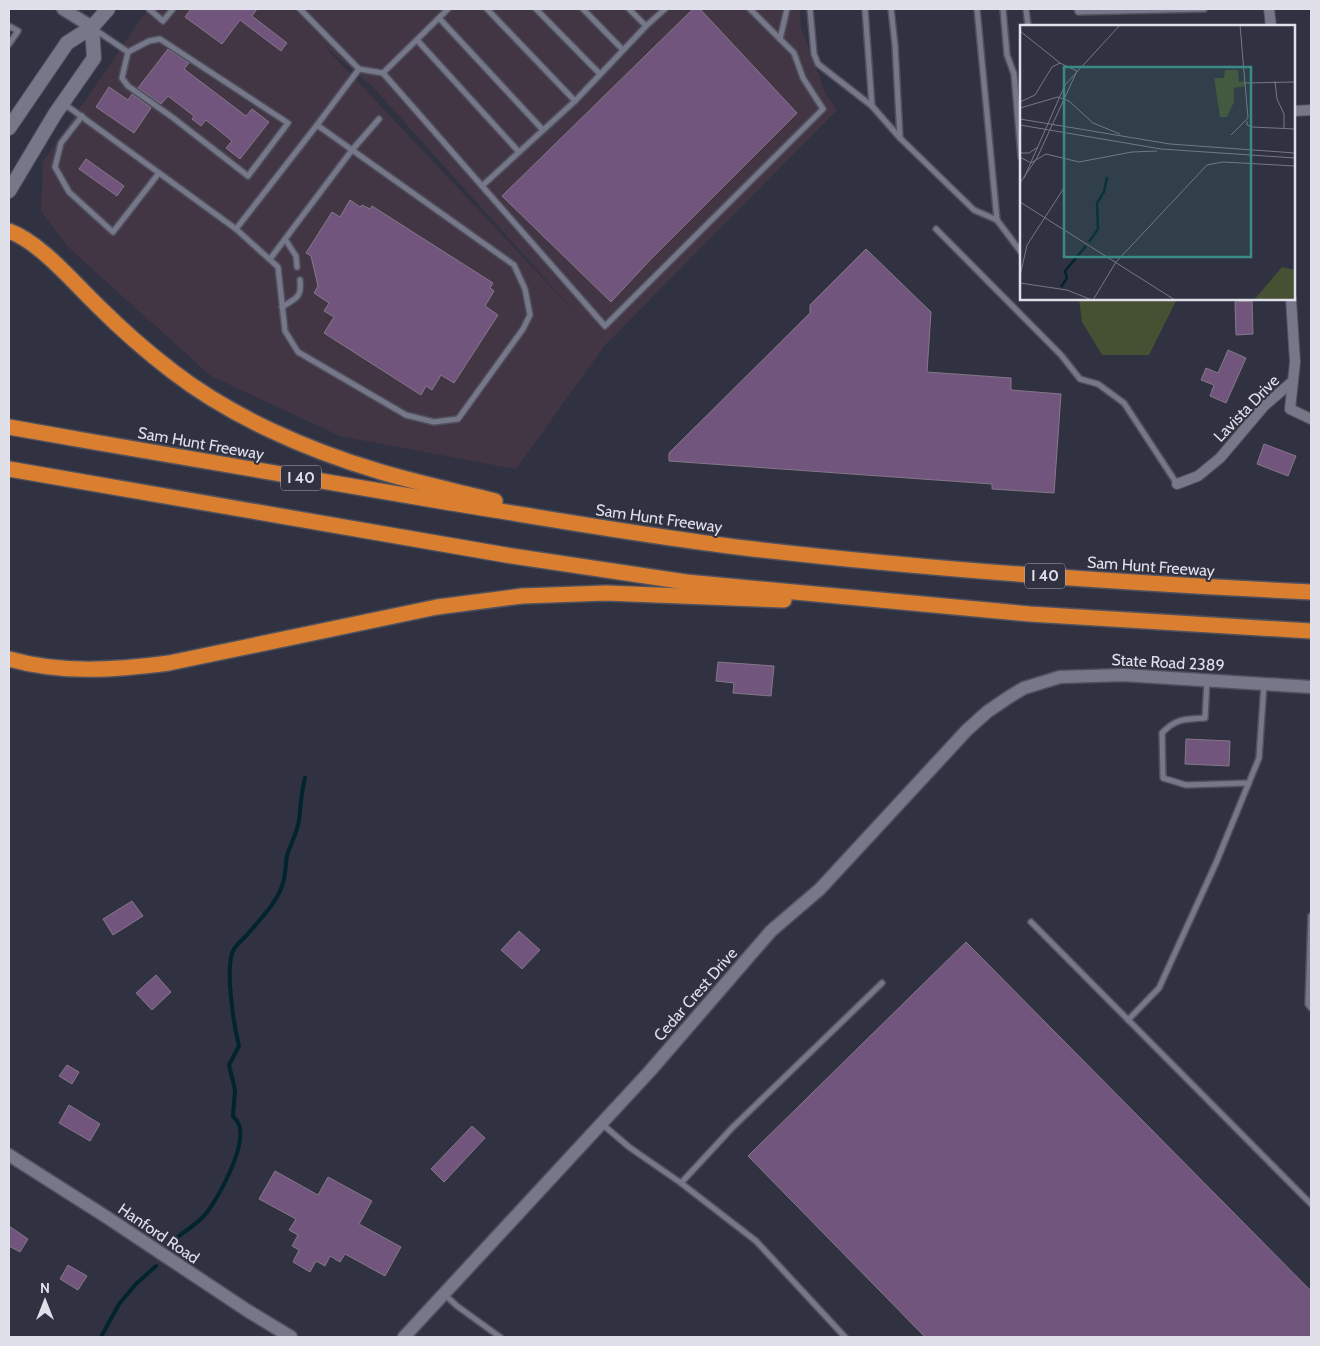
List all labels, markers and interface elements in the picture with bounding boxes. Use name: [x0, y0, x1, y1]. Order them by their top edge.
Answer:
inset map: [1020, 25, 1295, 300]
street label: Lavista Drive: [1210, 371, 1283, 446]
street label: Sam Hunt Freeway: [136, 423, 266, 464]
road number: I 40: [281, 466, 321, 490]
street label: Sam Hunt Freeway: [594, 500, 724, 537]
street label: Sam Hunt Freeway: [1087, 553, 1215, 580]
road number: I 40: [1025, 564, 1065, 588]
street label: State Road 2389: [1111, 650, 1225, 675]
street label: Cedar Crest Drive: [650, 944, 741, 1045]
street label: Hanford Road: [115, 1199, 203, 1267]
north arrow: [20, 1276, 70, 1326]
text: N: [40, 1279, 50, 1297]

